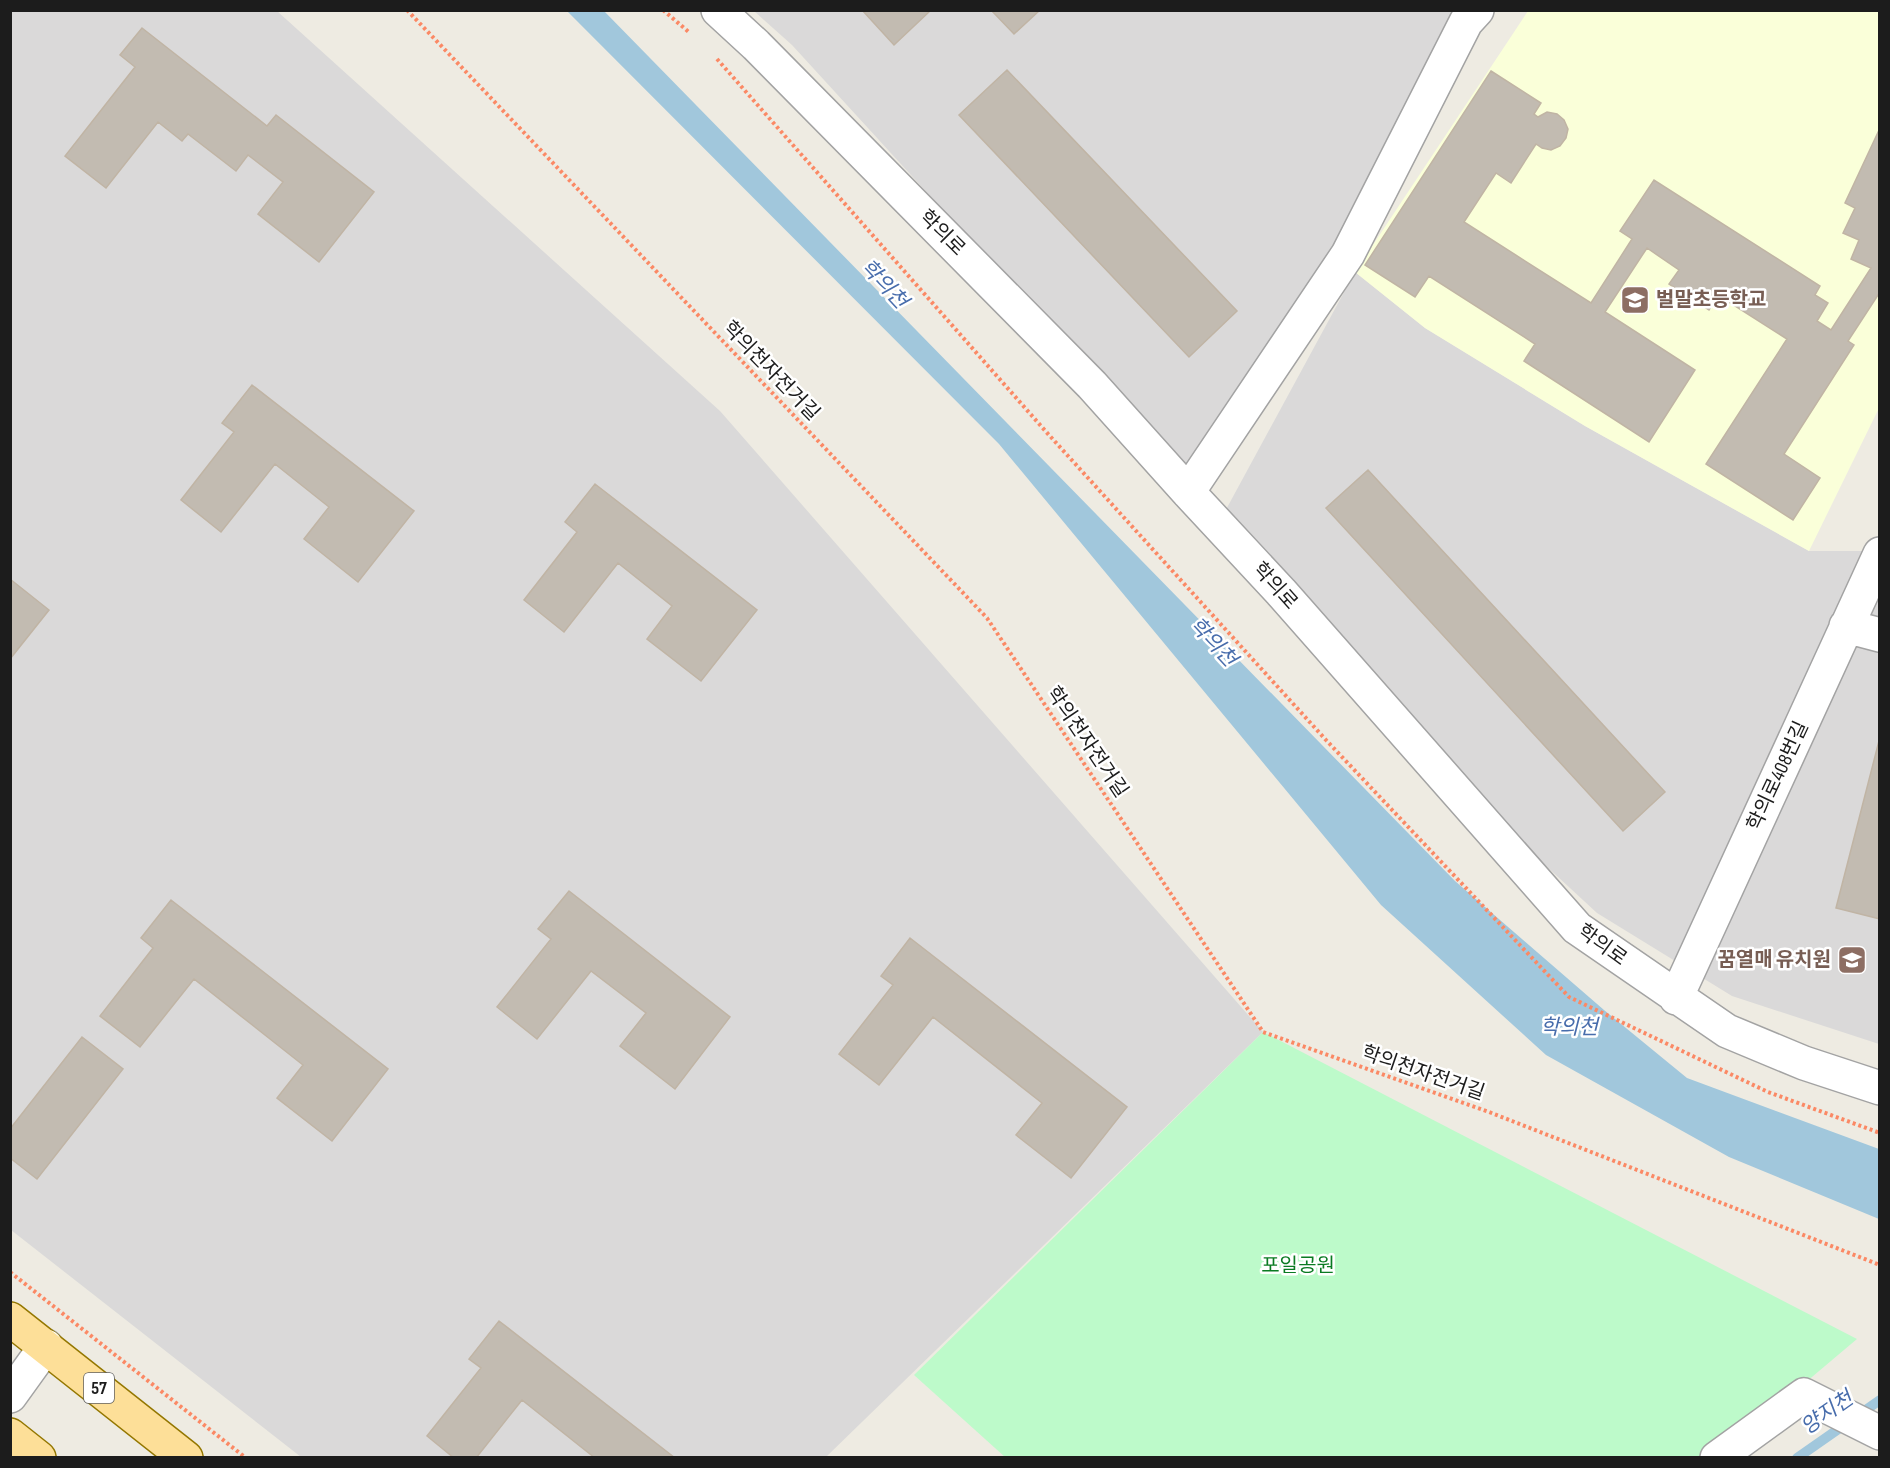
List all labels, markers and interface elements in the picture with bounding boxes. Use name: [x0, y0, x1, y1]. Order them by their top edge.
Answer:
street label: 학의로: [914, 205, 970, 261]
water label: 학의천: [855, 254, 915, 316]
school or university icon: 벌말초등학교: [1619, 284, 1651, 316]
place label: 벌말초등학교: [1656, 288, 1766, 312]
street label: 학의천자전거길: [718, 316, 824, 426]
street label: 학의로: [1248, 557, 1302, 615]
water label: 학의천: [1184, 612, 1244, 674]
street label: 학의천자전거길: [1041, 682, 1133, 802]
street label: 학의로408번길: [1742, 717, 1814, 835]
street label: 학의로: [1573, 919, 1631, 971]
school or university icon: 꿈열매 유치원: [1836, 944, 1868, 976]
place label: 꿈열매 유치원: [1717, 948, 1831, 972]
water label: 학의천: [1540, 1015, 1601, 1040]
street label: 학의천자전거길: [1358, 1041, 1488, 1105]
park label: 포일공원: [1261, 1254, 1335, 1278]
road number: 57: [84, 1373, 114, 1403]
water label: 양지천: [1796, 1385, 1860, 1440]

